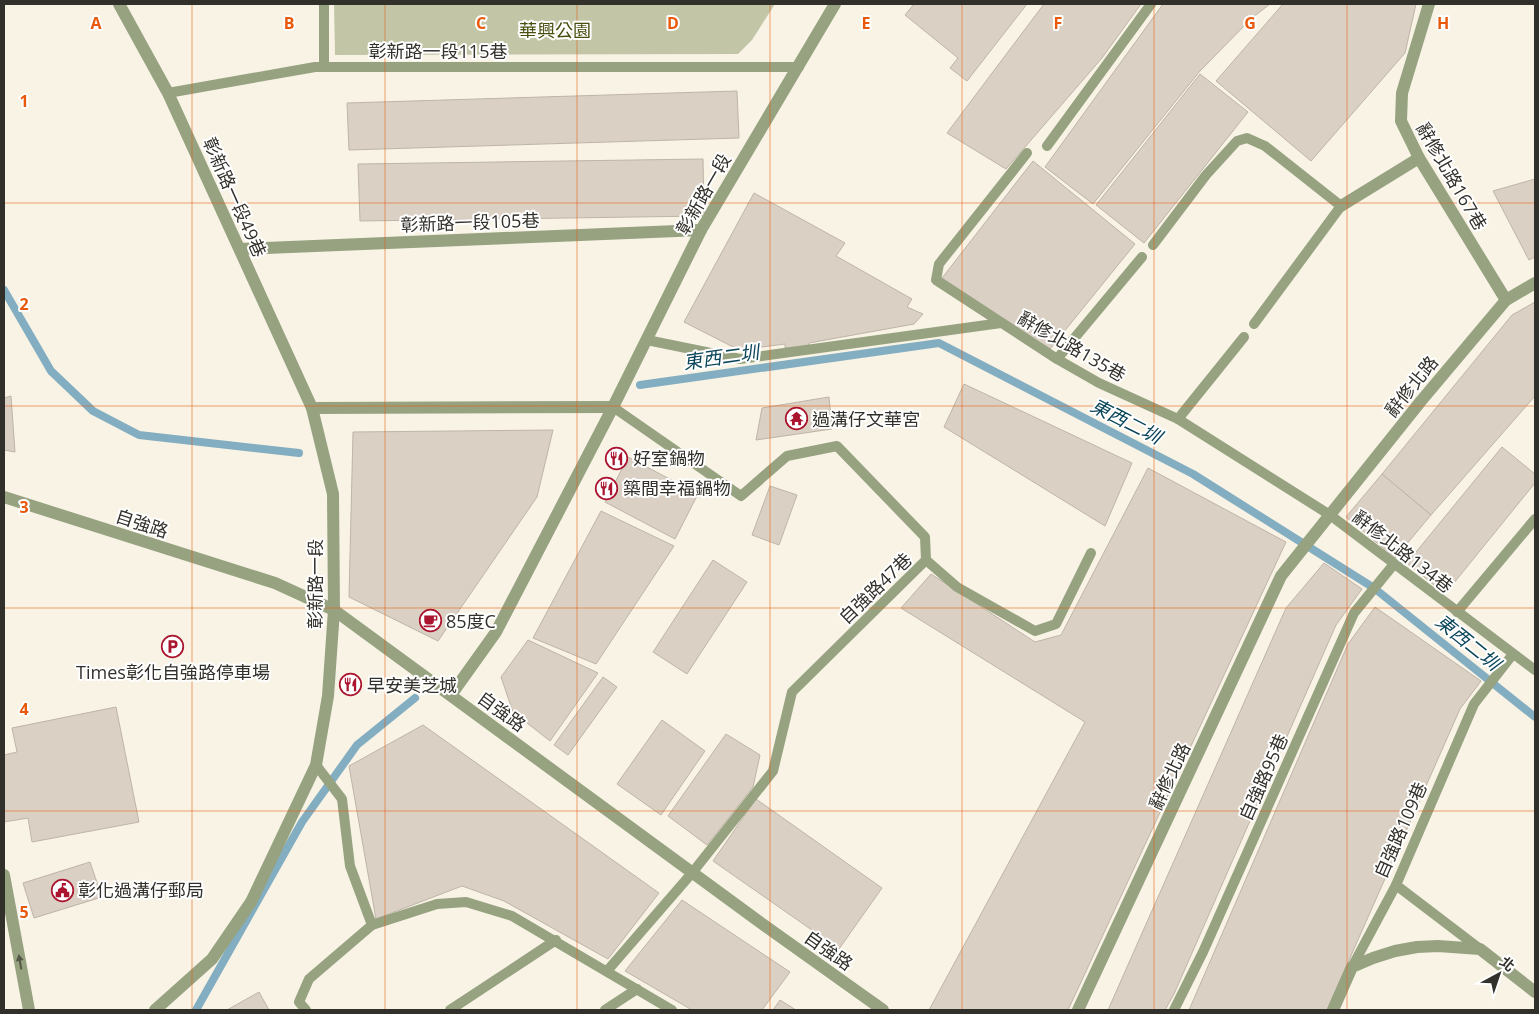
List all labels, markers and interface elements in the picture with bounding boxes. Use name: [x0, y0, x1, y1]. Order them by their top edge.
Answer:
text: A: [90, 12, 102, 34]
text: B: [284, 12, 294, 34]
text: C: [476, 12, 486, 34]
text: D: [667, 12, 679, 34]
text: E: [862, 12, 871, 34]
text: F: [1054, 12, 1062, 34]
text: G: [1244, 12, 1256, 34]
text: H: [1437, 12, 1449, 34]
park label: 華興公園: [519, 18, 591, 42]
street label: 彰新路一段115巷: [369, 39, 507, 63]
text: 1: [19, 90, 29, 112]
street label: 辭修北路167巷: [1411, 118, 1493, 234]
street label: 彰新路一段49巷: [198, 133, 272, 261]
street label: 彰新路一段: [670, 149, 736, 239]
street label: 彰新路一段105巷: [400, 208, 540, 236]
text: 2: [19, 293, 29, 315]
street label: 辭修北路135巷: [1014, 305, 1130, 387]
water label: 東西二圳: [682, 338, 763, 375]
street label: 辭修北路: [1379, 350, 1443, 422]
water label: 東西二圳: [1086, 392, 1168, 451]
temple icon: 過溝仔文華宮: [784, 407, 808, 431]
place label: 過溝仔文華宮: [812, 407, 920, 431]
restaurant icon: 好室鍋物: [605, 446, 629, 470]
place label: 好室鍋物: [633, 446, 705, 470]
restaurant icon: 築間幸福鍋物: [595, 476, 619, 500]
place label: 築間幸福鍋物: [623, 476, 731, 500]
text: 3: [19, 496, 29, 518]
street label: 自強路: [113, 503, 171, 543]
street label: 辭修北路134巷: [1348, 504, 1458, 598]
street label: 彰新路一段: [303, 539, 327, 629]
street label: 自強路47巷: [833, 547, 917, 629]
water label: 東西二圳: [1430, 608, 1508, 678]
cafe icon: 85度C: [418, 609, 442, 633]
place label: 85度C: [446, 609, 496, 633]
parking icon: Times彰化自強路停車場: [161, 635, 185, 659]
place label: Times彰化自強路停車場: [76, 660, 270, 684]
restaurant icon: 早安美芝城: [339, 673, 363, 697]
place label: 早安美芝城: [367, 673, 457, 697]
street label: 自強路: [473, 685, 531, 737]
text: 4: [19, 698, 29, 720]
street label: 自強路95巷: [1233, 730, 1293, 824]
street label: 辭修北路: [1143, 738, 1195, 814]
street label: 自強路109巷: [1368, 778, 1432, 882]
public building icon: 彰化過溝仔郵局: [50, 878, 74, 902]
place label: 彰化過溝仔郵局: [78, 878, 204, 902]
text: 5: [19, 901, 29, 923]
street label: 自強路: [800, 925, 858, 975]
north arrow: [1474, 949, 1524, 999]
text: 北: [1496, 952, 1519, 975]
one-way arrow: [15, 954, 23, 970]

